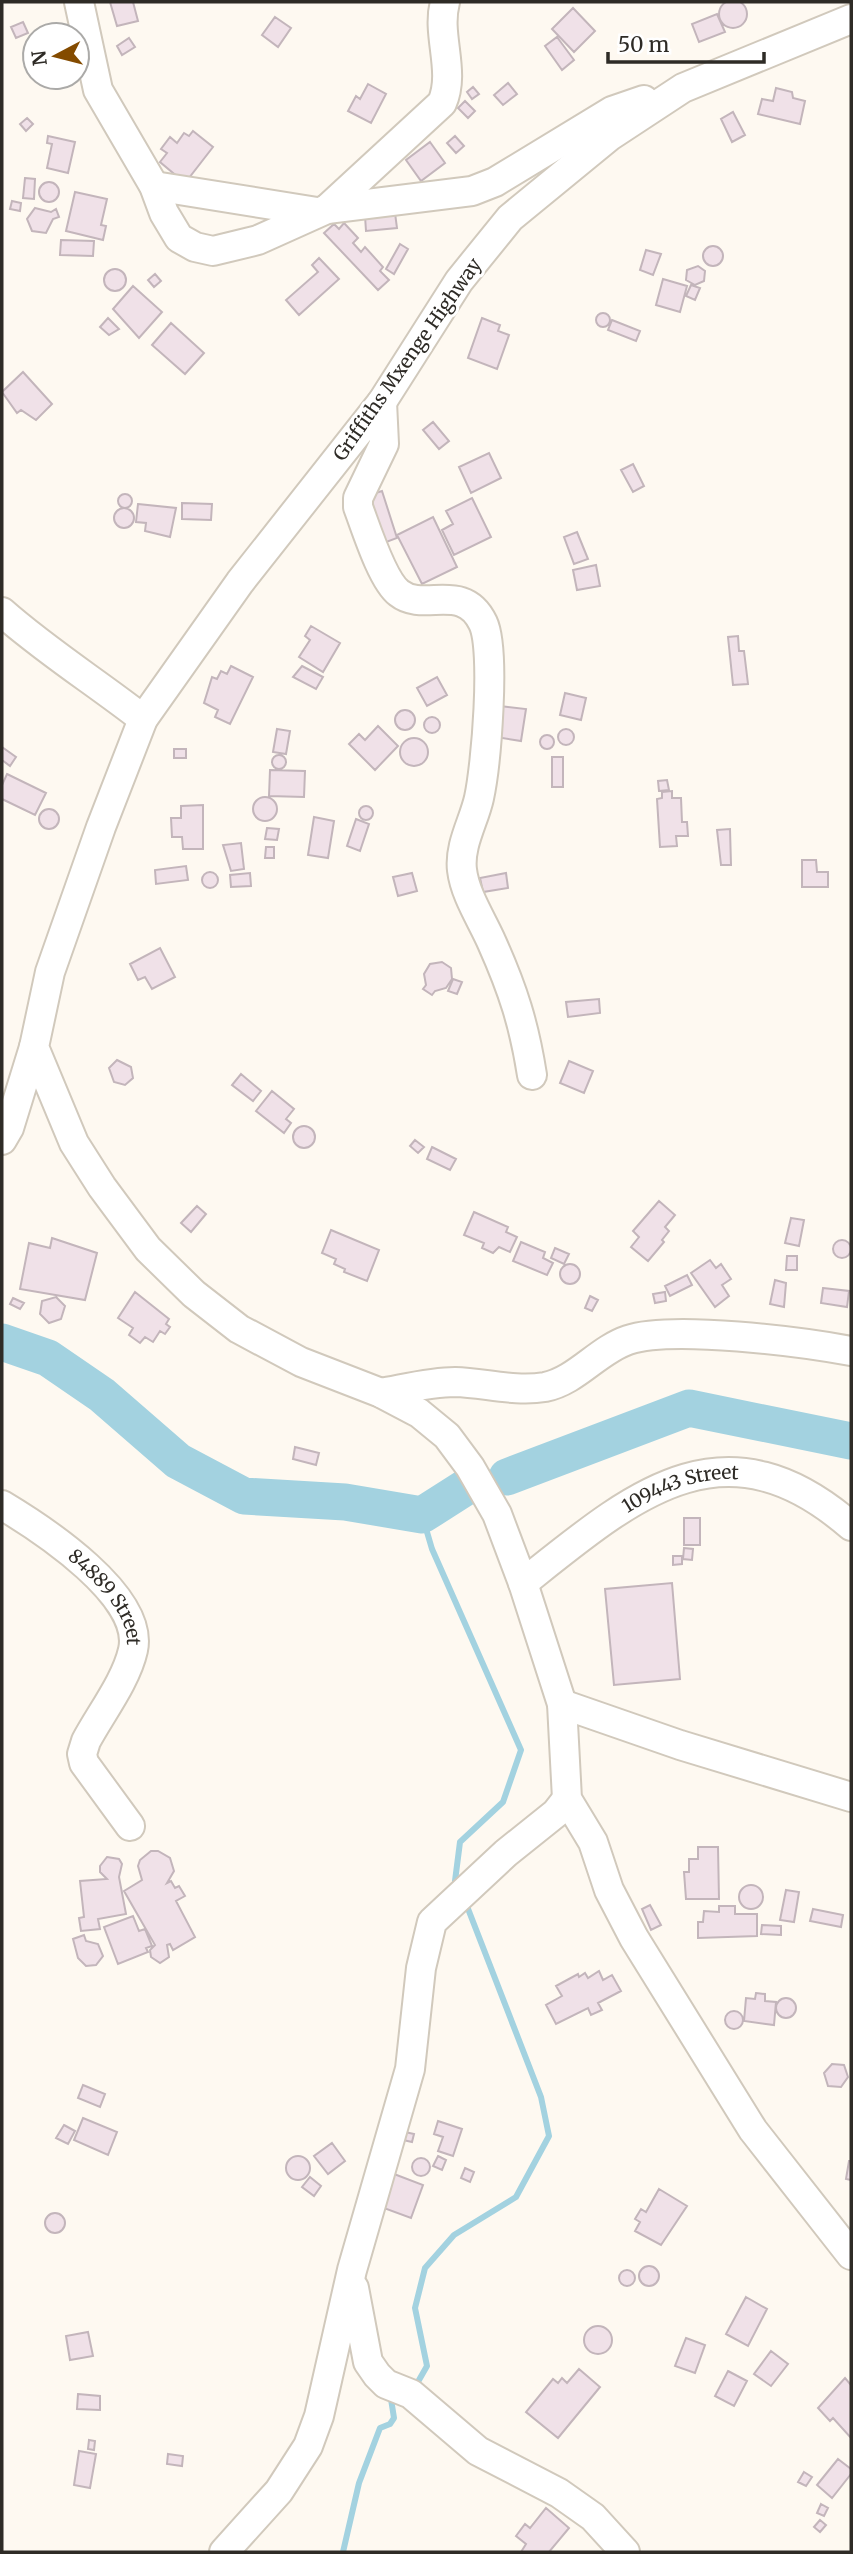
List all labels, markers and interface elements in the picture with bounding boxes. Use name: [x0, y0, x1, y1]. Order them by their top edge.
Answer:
north arrow: [21, 21, 91, 91]
scale bar: [608, 21, 764, 65]
text: 50 m: [618, 31, 669, 58]
text: N: [26, 49, 52, 67]
street label: Griffiths Mxenge Highway: [328, 253, 486, 465]
street label: 109443 Street: [617, 1460, 740, 1518]
street label: 84889 Street: [64, 1544, 146, 1646]

